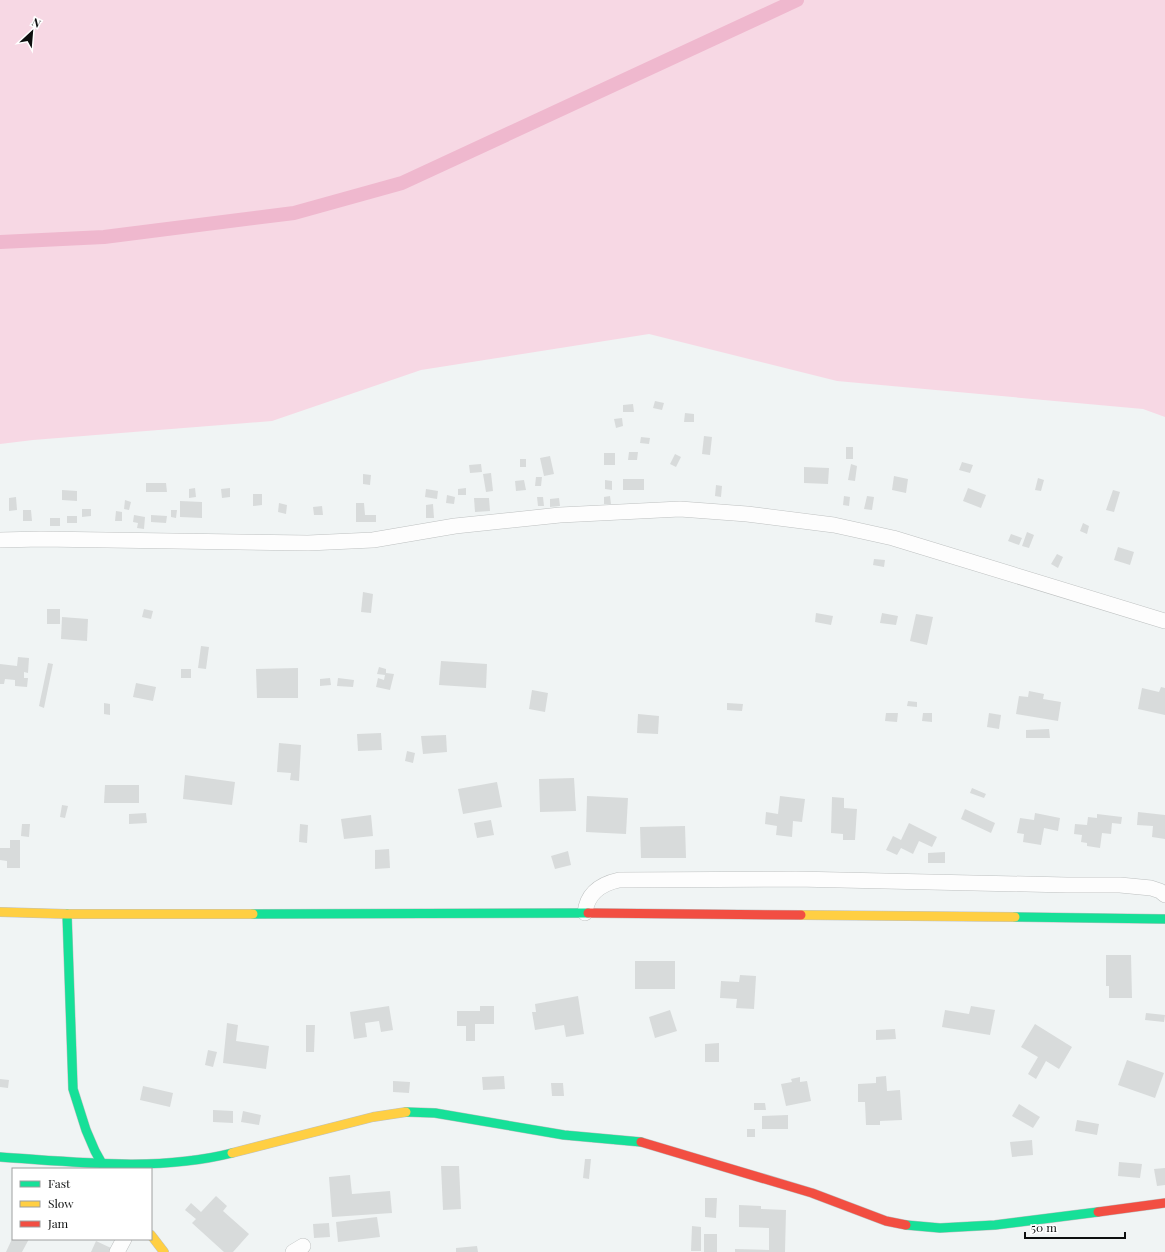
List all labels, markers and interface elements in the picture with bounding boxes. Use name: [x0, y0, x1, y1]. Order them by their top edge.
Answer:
north arrow: [12, 12, 52, 52]
text: N: [30, 14, 44, 31]
legend: [12, 1168, 152, 1240]
text: Fast: [48, 1175, 71, 1191]
text: Slow: [48, 1195, 74, 1211]
scale bar: [1025, 1214, 1125, 1240]
text: Jam: [47, 1215, 69, 1231]
text: 50 m: [1031, 1219, 1057, 1235]

